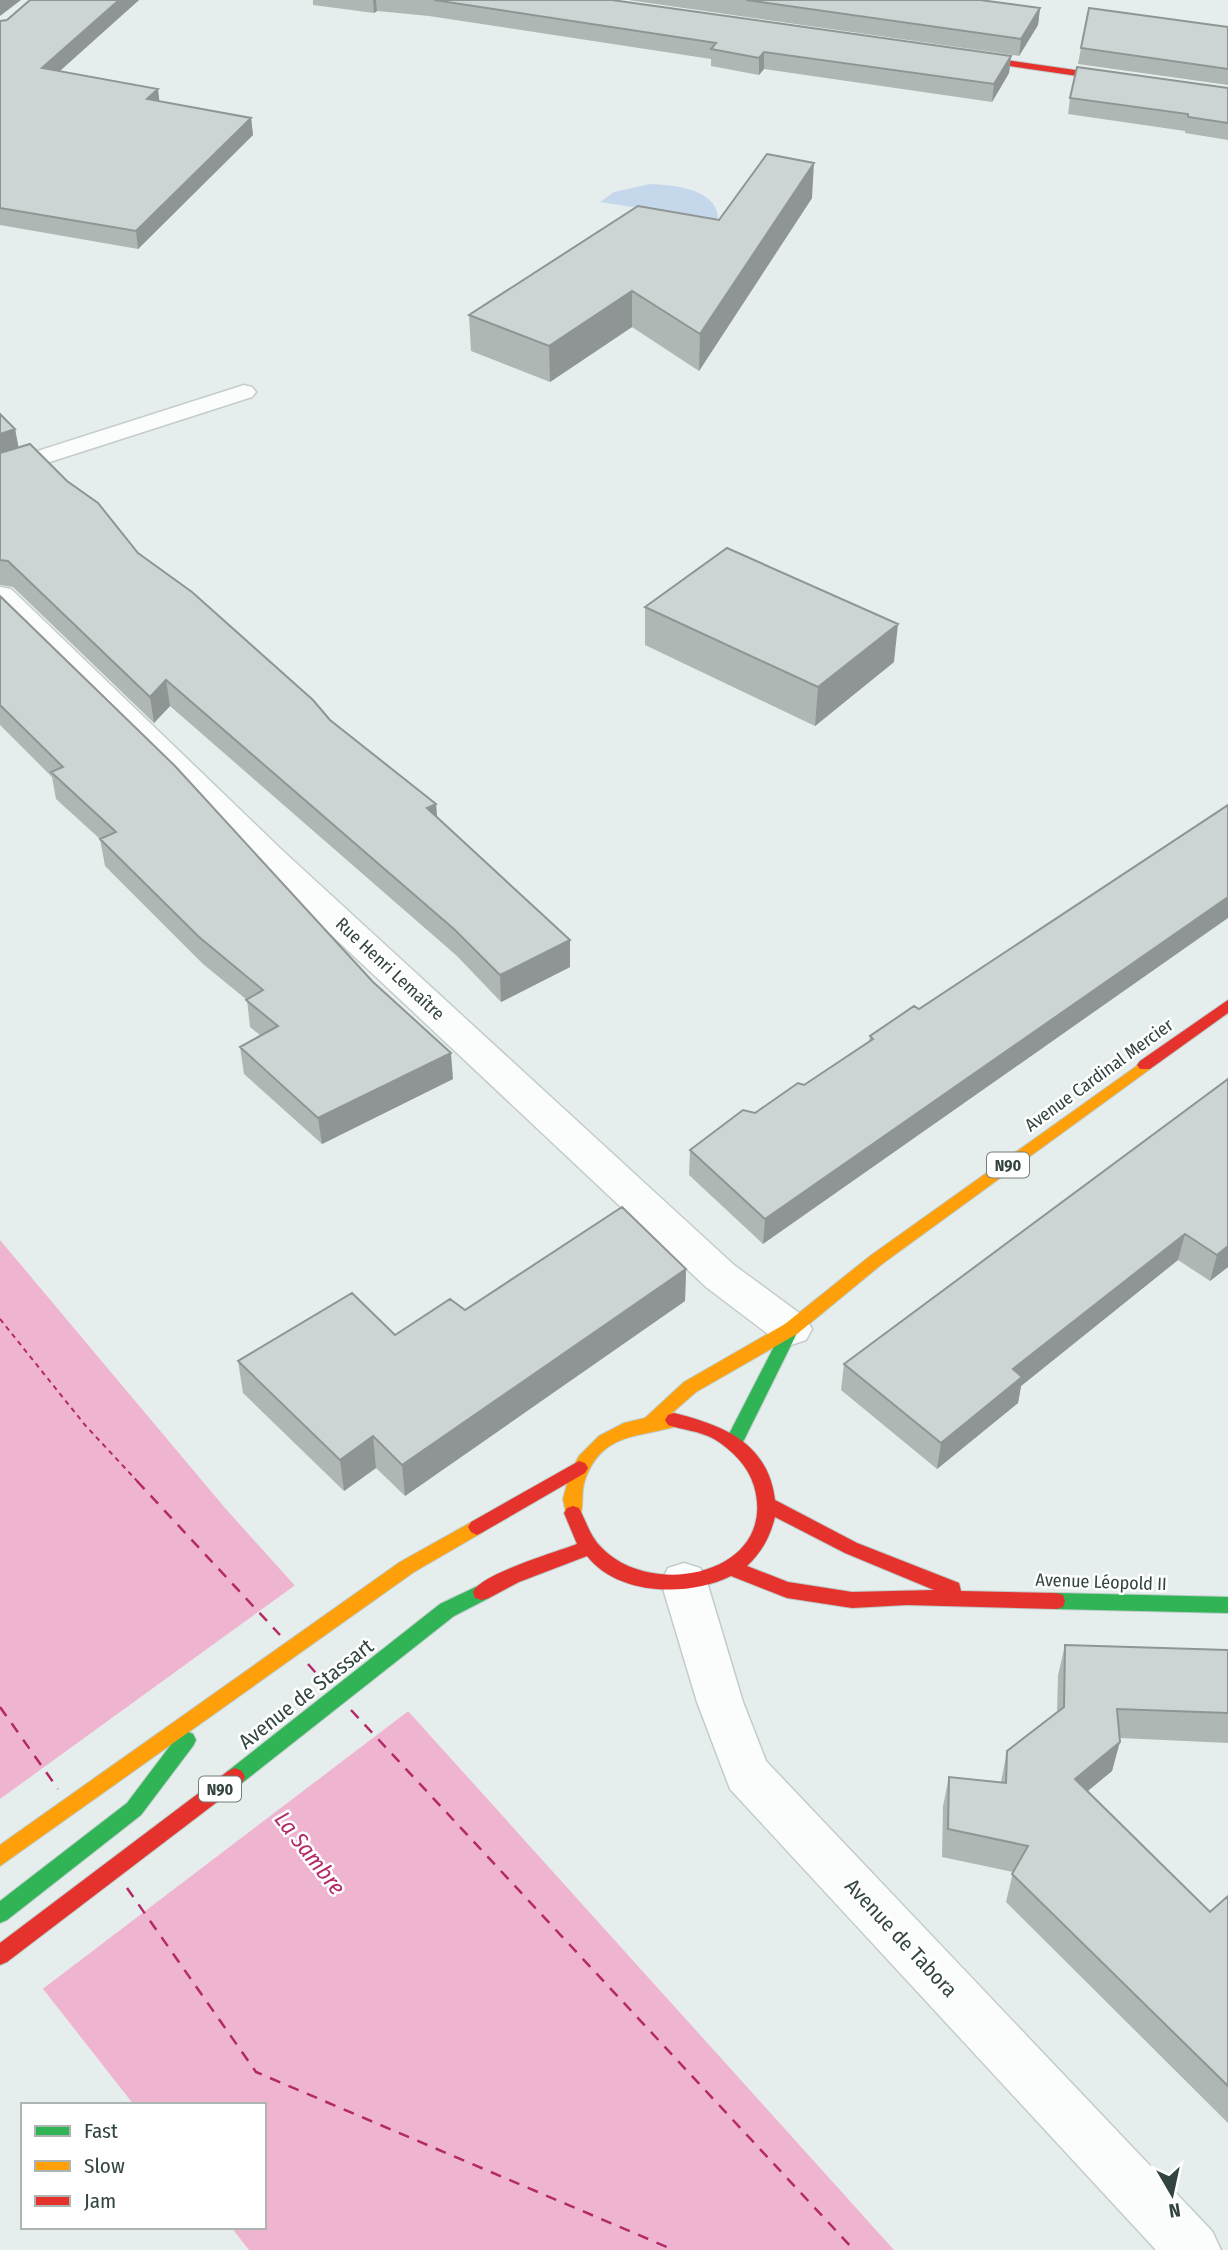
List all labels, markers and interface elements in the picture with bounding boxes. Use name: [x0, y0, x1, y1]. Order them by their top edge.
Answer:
street label: Rue Henri Lemaître: [331, 913, 449, 1025]
street label: Avenue Cardinal Mercier: [1021, 1013, 1178, 1136]
road number: N90: [987, 1152, 1029, 1177]
street label: Avenue Léopold II: [1035, 1569, 1167, 1595]
street label: Avenue de Stassart: [233, 1633, 379, 1755]
road number: N90: [199, 1777, 241, 1802]
water label: La Sambre: [269, 1806, 351, 1900]
street label: Avenue de Tabora: [839, 1873, 963, 2003]
legend: [21, 2103, 266, 2229]
text: Fast: [84, 2118, 118, 2144]
text: Slow: [84, 2153, 125, 2179]
north arrow: [1137, 2159, 1207, 2229]
text: Jam: [84, 2188, 116, 2214]
text: N: [1167, 2198, 1182, 2223]

